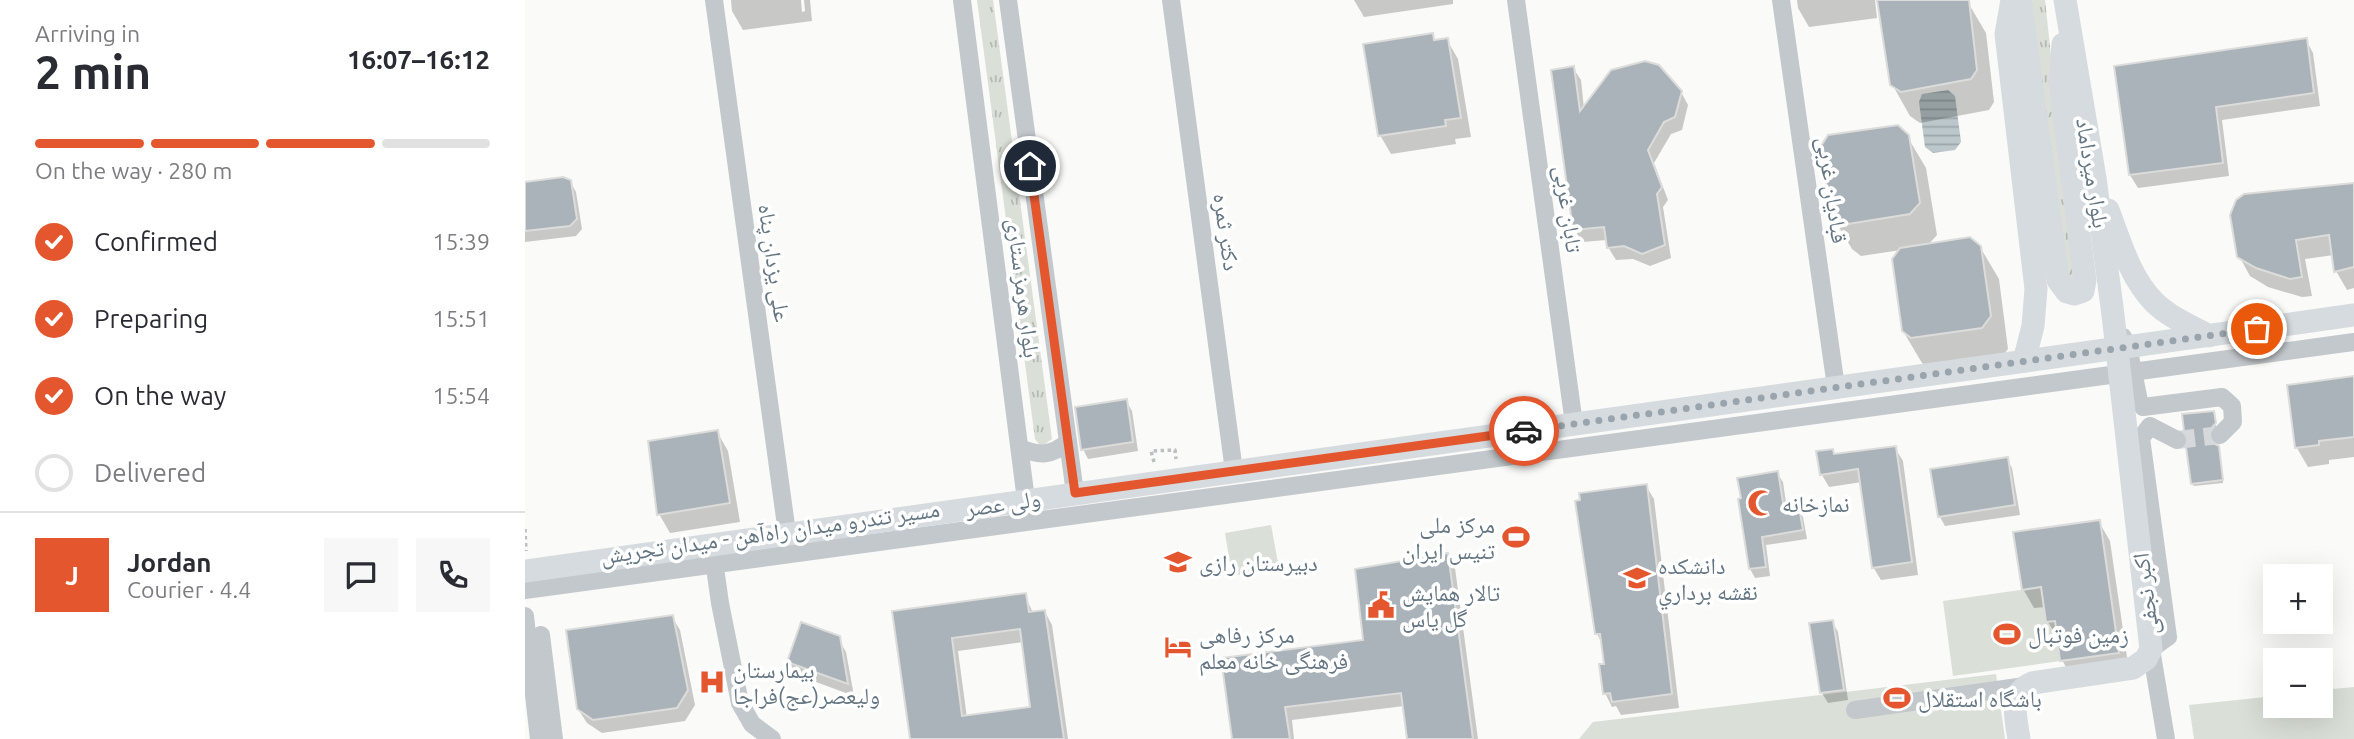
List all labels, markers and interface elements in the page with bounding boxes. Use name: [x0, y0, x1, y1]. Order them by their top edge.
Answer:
text: Arriving in: [35, 21, 140, 46]
text: 16:07–16:12: [347, 45, 490, 74]
text: 2 min: [35, 46, 151, 98]
street label: بلوار میرداماد: [2070, 116, 2114, 230]
street label: قبادیان غربی: [1811, 135, 1853, 245]
pin: [1000, 136, 1060, 196]
icon: home: [1011, 147, 1049, 185]
text: On the way · 280 m: [35, 158, 232, 183]
street label: تابان غربی: [1549, 164, 1588, 255]
street label: دکتر ثمره: [1208, 192, 1245, 272]
street label: علی یزدان پناه: [752, 202, 796, 324]
street label: بلوار هرمز ستاری: [1001, 217, 1045, 360]
icon: check: [35, 223, 73, 261]
text: Confirmed: [94, 227, 218, 256]
text: 15:39: [432, 229, 490, 254]
pin: [2227, 299, 2287, 359]
icon: check: [35, 300, 73, 338]
text: Preparing: [94, 304, 208, 333]
text: 15:51: [432, 306, 490, 331]
icon: bag: [2238, 310, 2276, 348]
icon: check: [35, 377, 73, 415]
text: On the way: [94, 381, 226, 410]
text: 15:54: [432, 383, 490, 408]
courier: [1489, 396, 1559, 466]
icon: car: [1505, 412, 1543, 450]
text: Delivered: [94, 458, 206, 487]
street label: ولی عصر: [963, 485, 1042, 523]
mosque icon: نمازخانه: [1746, 488, 1776, 518]
place label: نمازخانه: [1782, 491, 1850, 517]
street label: مسیر تندرو میدان راه‌آهن - میدان تجریش: [599, 496, 941, 570]
place label: مرکز ملی تنیس ایران: [1402, 512, 1495, 565]
sports icon: مرکز ملی تنیس ایران: [1501, 522, 1531, 552]
button: chat: [324, 538, 398, 612]
button: phone: [416, 538, 490, 612]
school or university icon: دبیرستان رازی: [1163, 547, 1193, 577]
text: Jordan: [127, 548, 212, 577]
place label: دبیرستان رازی: [1199, 550, 1318, 577]
street label: اکبر نجفی: [2128, 551, 2164, 637]
place label: دانشكده نقشه برداري: [1658, 553, 1758, 610]
text: J: [65, 561, 79, 590]
school or university icon: دانشكده نقشه برداري: [1622, 563, 1652, 593]
map controls: [2263, 564, 2333, 718]
button: +: [2263, 564, 2333, 634]
text: Courier · 4.4: [127, 577, 251, 602]
place label: تالار همایش گل یاس: [1402, 580, 1500, 633]
public building icon: تالار همایش گل یاس: [1366, 590, 1396, 620]
sports icon: زمین فوتبال: [1992, 619, 2022, 649]
place label: مرکز رفاهی فرهنگی خانه معلم: [1199, 622, 1348, 677]
place label: زمین فوتبال: [2028, 622, 2129, 649]
hotel icon: مرکز رفاهی فرهنگی خانه معلم: [1163, 632, 1193, 662]
button: −: [2263, 648, 2333, 718]
place label: بیمارستان ولیعصر(عج)فراجا: [733, 657, 880, 711]
hospital icon: بیمارستان ولیعصر(عج)فراجا: [697, 667, 727, 697]
sports icon: باشگاه استقلال: [1882, 683, 1912, 713]
place label: باشگاه استقلال: [1918, 686, 2042, 713]

